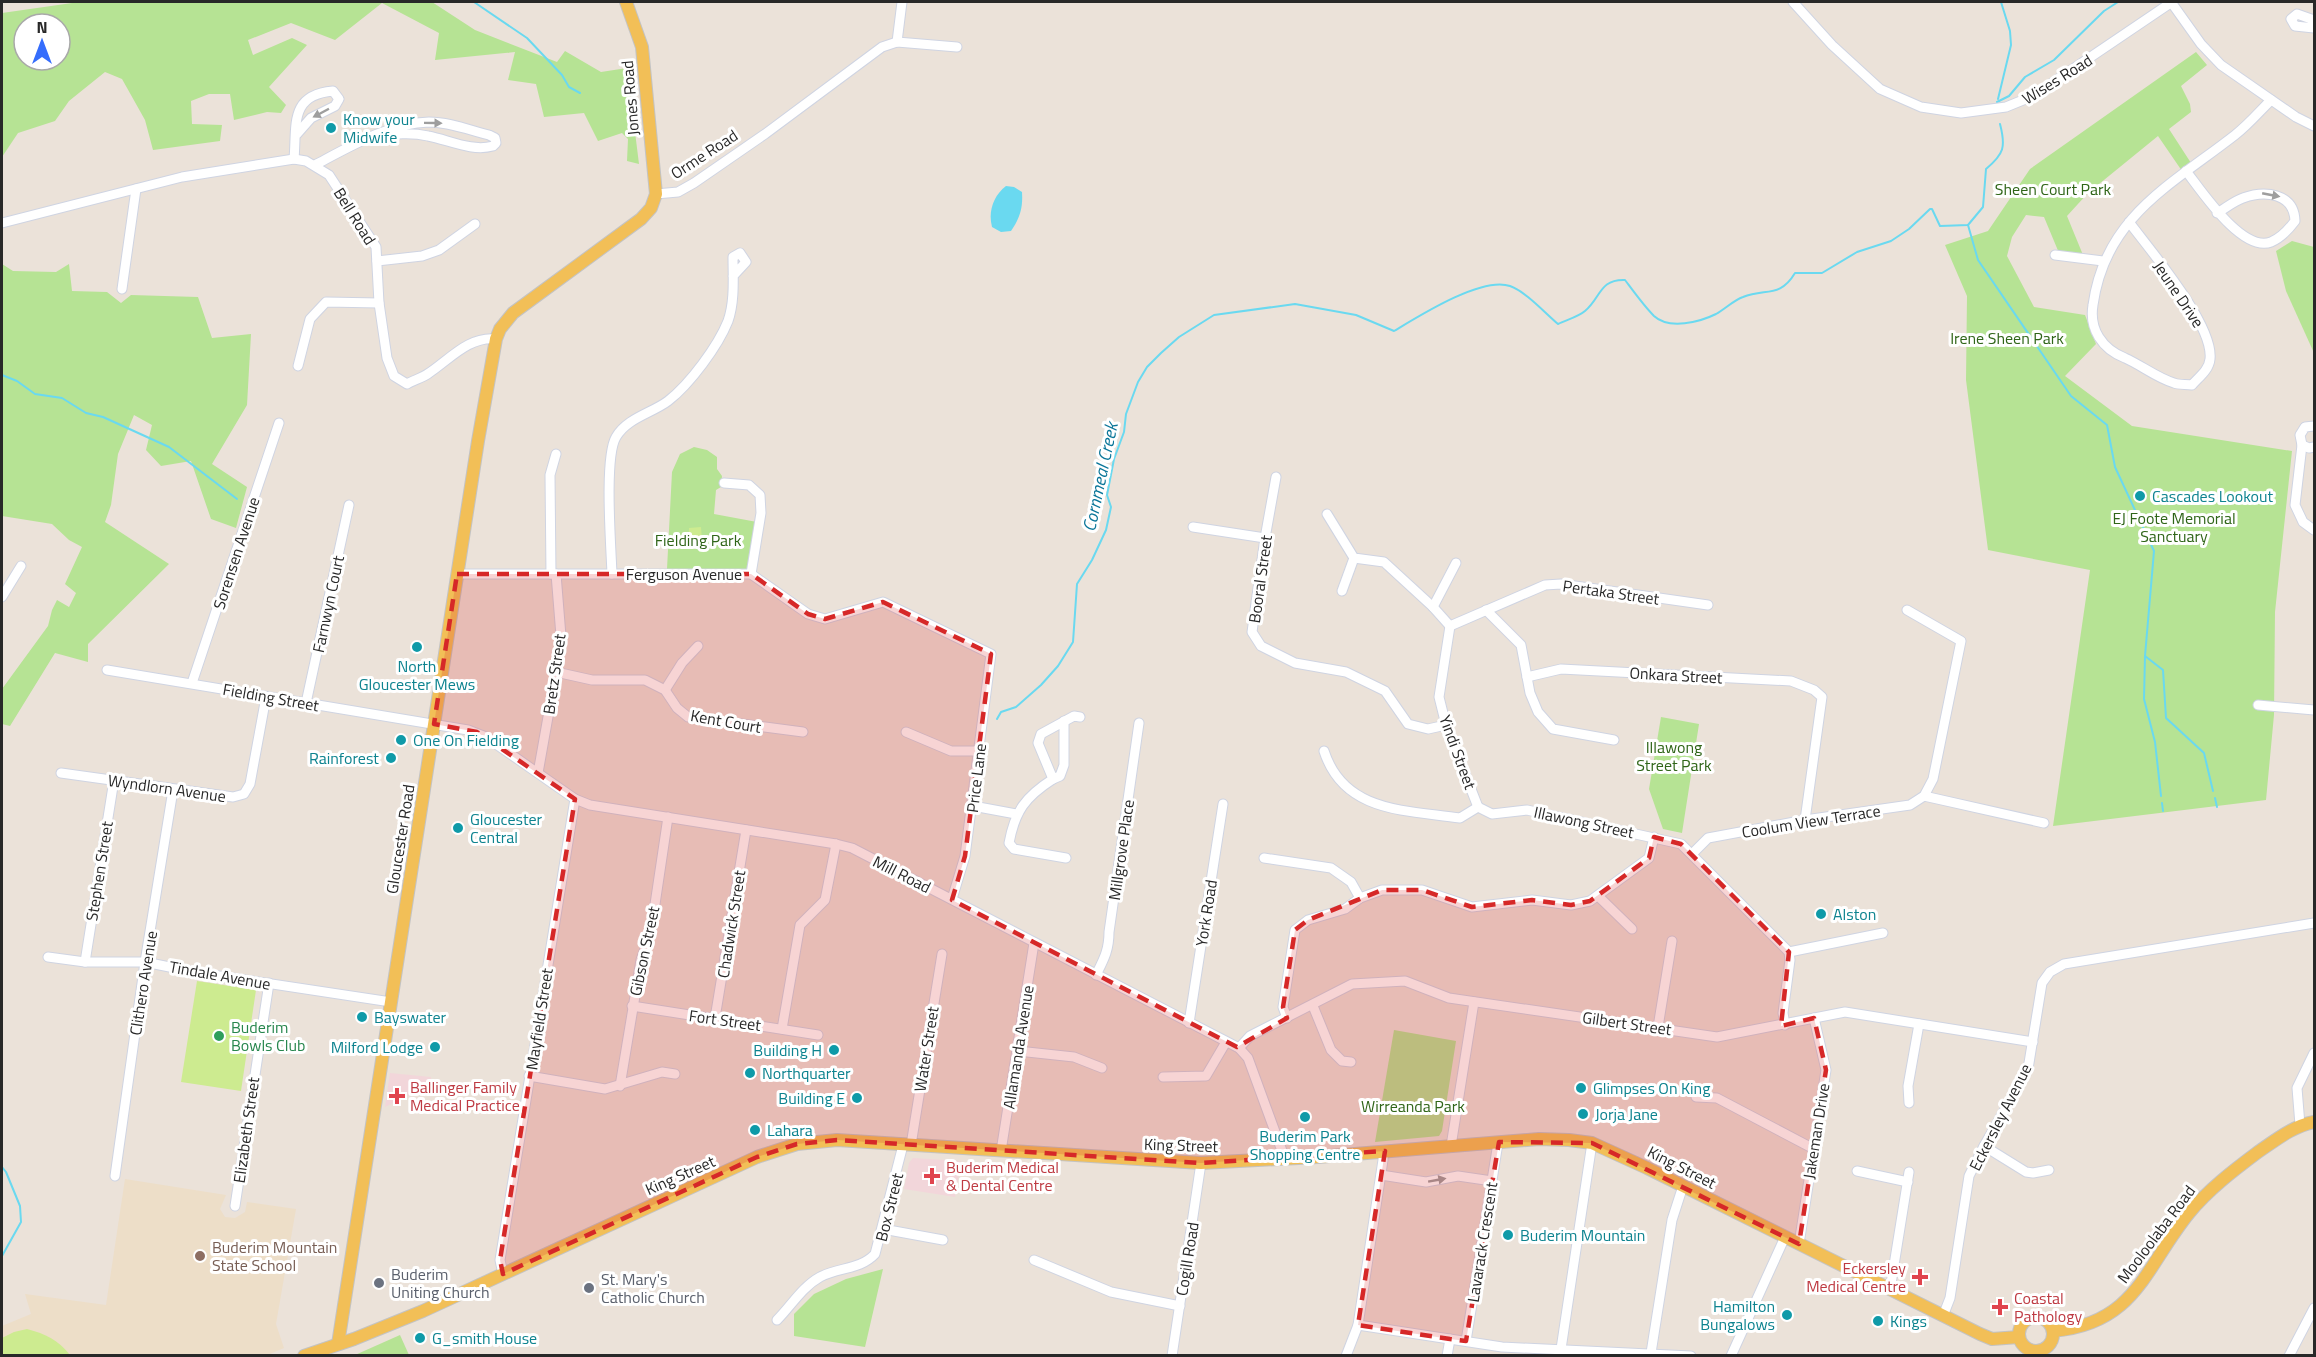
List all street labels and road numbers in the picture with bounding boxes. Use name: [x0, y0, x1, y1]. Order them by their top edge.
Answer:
street label: Wises Road: [2017, 48, 2097, 110]
street label: Jones Road: [615, 59, 645, 137]
street label: Orme Road: [666, 123, 742, 185]
street label: Bell Road: [328, 183, 382, 249]
street label: Jeune Drive: [2148, 256, 2210, 332]
street label: Sorensen Avenue: [207, 494, 265, 612]
street label: Booral Street: [1242, 533, 1278, 625]
street label: Farnwyn Court: [306, 553, 350, 655]
street label: Ferguson Avenue: [626, 562, 742, 586]
street label: Pertaka Street: [1561, 573, 1661, 611]
street label: Bretz Street: [536, 632, 572, 716]
street label: Onkara Street: [1629, 661, 1723, 689]
street label: Fielding Street: [221, 677, 321, 717]
street label: Kent Court: [689, 703, 764, 739]
street label: Yindi Street: [1433, 712, 1483, 793]
street label: Price Lane: [960, 742, 992, 814]
street label: Wyndlorn Avenue: [107, 768, 227, 808]
street label: Gloucester Road: [380, 783, 420, 895]
street label: Millgrove Place: [1102, 798, 1140, 902]
street label: Coolum View Terrace: [1740, 798, 1882, 844]
street label: Illawong Street: [1532, 800, 1636, 844]
street label: Stephen Street: [79, 819, 119, 923]
street label: Mill Road: [869, 849, 935, 899]
street label: Chadwick Street: [711, 868, 751, 980]
street label: York Road: [1189, 878, 1223, 948]
street label: Gibson Street: [623, 904, 665, 998]
street label: Clithero Avenue: [123, 929, 163, 1037]
street label: Tindale Avenue: [168, 954, 272, 996]
street label: Mayfield Street: [519, 966, 559, 1072]
street label: Allamanda Avenue: [996, 983, 1040, 1111]
street label: Fort Street: [687, 1003, 763, 1037]
street label: Water Street: [907, 1004, 945, 1093]
street label: Gilbert Street: [1581, 1005, 1673, 1041]
street label: Eckersley Avenue: [1963, 1059, 2037, 1175]
street label: Elizabeth Street: [227, 1075, 265, 1185]
street label: Jakeman Drive: [1797, 1081, 1835, 1181]
street label: King Street: [1144, 1132, 1219, 1158]
street label: King Street: [1643, 1139, 1721, 1195]
street label: King Street: [641, 1149, 719, 1201]
street label: Box Street: [869, 1170, 909, 1244]
street label: Lavarack Crescent: [1461, 1180, 1503, 1304]
street label: Mooloolaba Road: [2111, 1180, 2201, 1288]
street label: Cogill Road: [1169, 1220, 1205, 1298]

